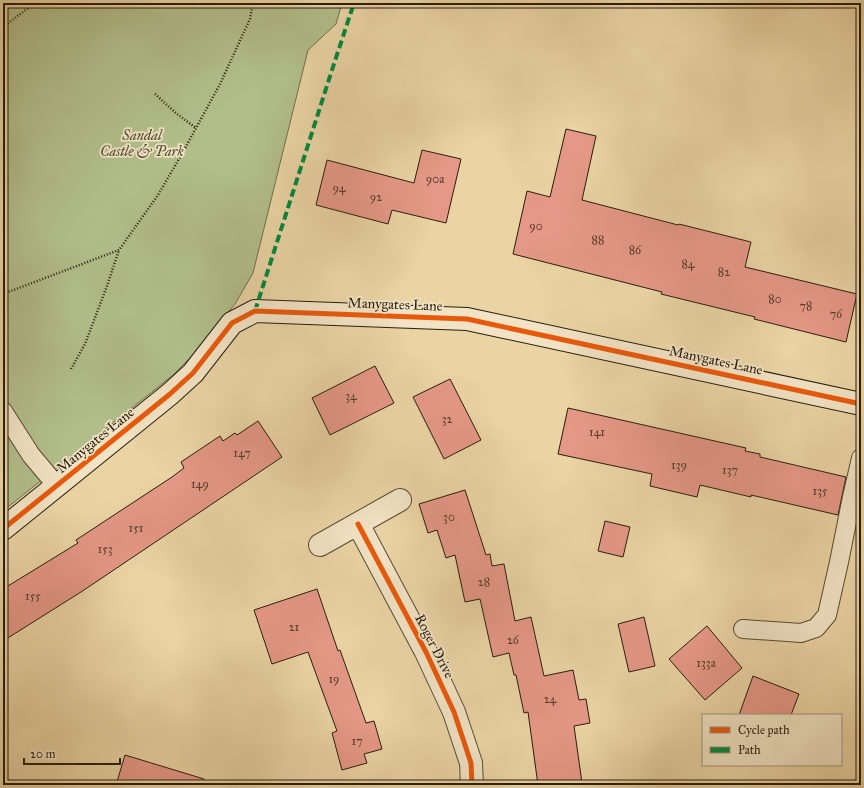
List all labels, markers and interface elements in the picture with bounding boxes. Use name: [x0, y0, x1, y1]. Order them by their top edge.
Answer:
park label: Sandal Castle & Park: [100, 127, 184, 160]
house number: 90a: [426, 172, 445, 186]
house number: 94: [332, 181, 346, 195]
house number: 92: [370, 190, 382, 204]
house number: 90: [529, 219, 543, 233]
house number: 88: [592, 233, 604, 247]
house number: 86: [629, 243, 642, 257]
house number: 84: [681, 257, 695, 271]
house number: 82: [718, 265, 730, 279]
house number: 80: [768, 292, 782, 306]
street label: Manygates Lane: [347, 294, 443, 315]
house number: 78: [800, 299, 812, 313]
house number: 76: [830, 307, 843, 321]
street label: Manygates Lane: [668, 342, 764, 379]
house number: 34: [345, 389, 357, 403]
street label: Manygates Lane: [53, 404, 138, 477]
house number: 32: [442, 412, 452, 426]
house number: 141: [589, 425, 605, 439]
house number: 147: [233, 446, 251, 460]
house number: 139: [671, 458, 687, 472]
house number: 137: [722, 463, 738, 477]
house number: 149: [191, 477, 209, 491]
house number: 135: [812, 484, 828, 498]
house number: 30: [443, 510, 455, 524]
house number: 151: [129, 521, 144, 535]
house number: 153: [97, 542, 113, 556]
house number: 28: [478, 575, 490, 589]
house number: 155: [25, 589, 41, 603]
street label: Roger Drive: [411, 611, 458, 681]
house number: 21: [289, 620, 300, 634]
house number: 26: [507, 633, 520, 647]
house number: 133a: [696, 656, 717, 670]
house number: 19: [328, 672, 340, 686]
house number: 24: [544, 692, 557, 706]
legend: [702, 714, 842, 766]
text: Cycle path: [738, 723, 790, 737]
house number: 17: [351, 734, 363, 748]
scale bar: [24, 740, 120, 766]
text: Path: [738, 743, 761, 757]
text: 20 m: [30, 747, 56, 761]

